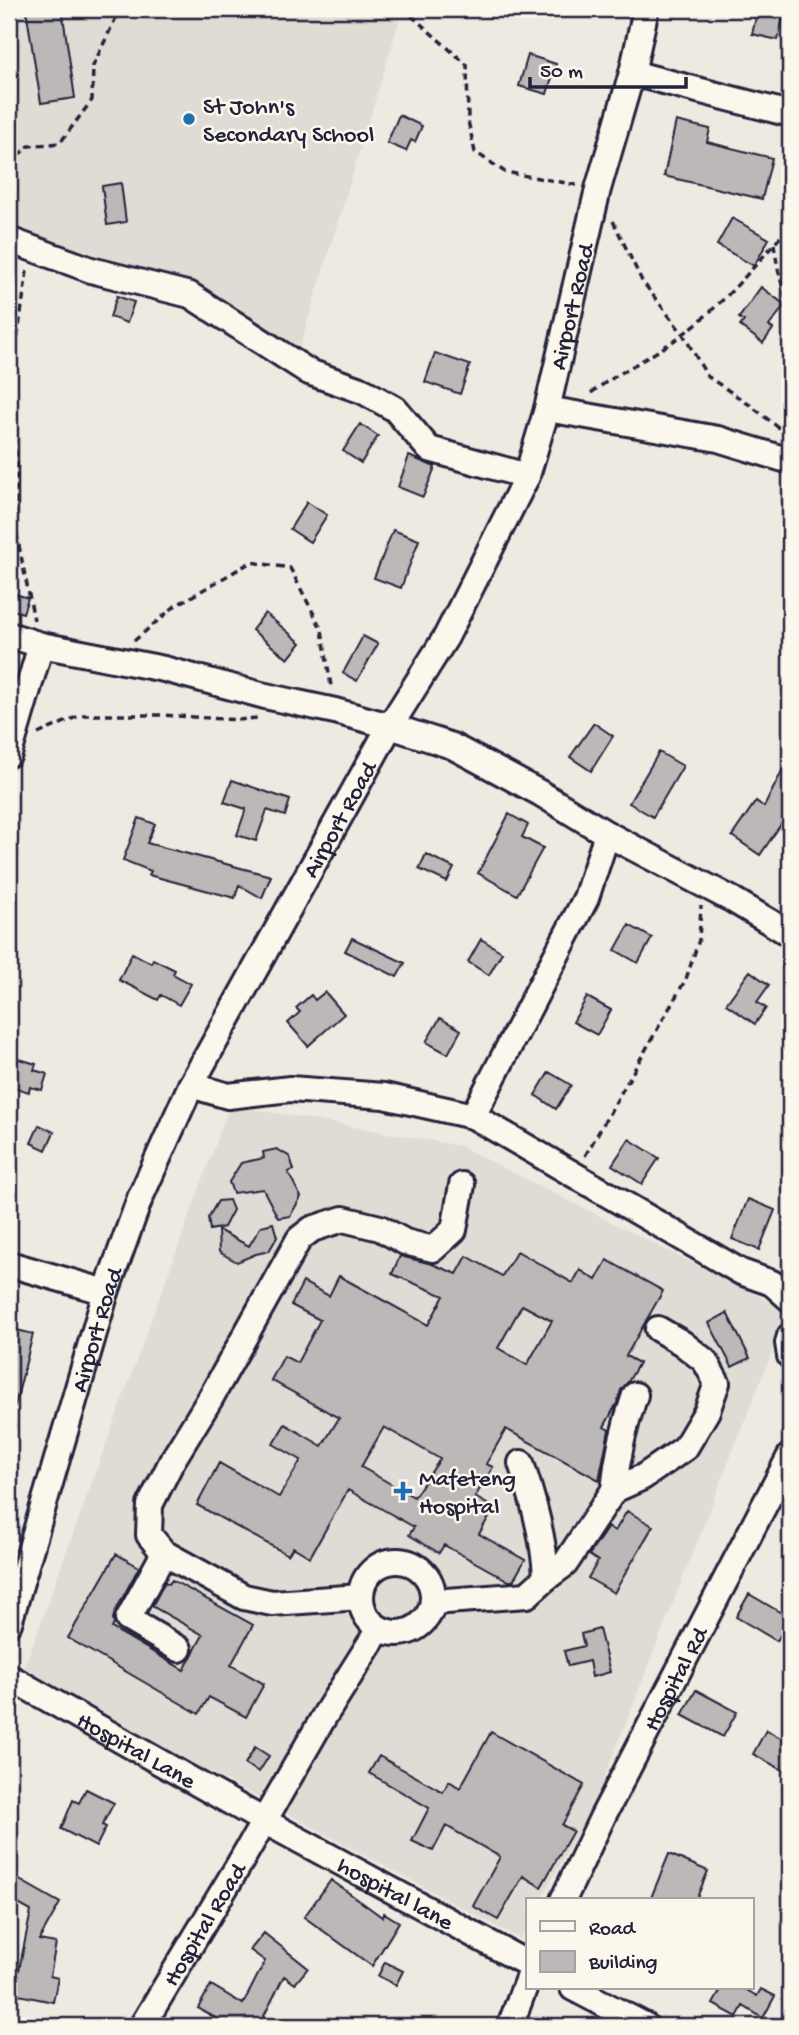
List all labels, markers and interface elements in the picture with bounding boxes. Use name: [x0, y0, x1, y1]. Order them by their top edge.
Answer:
scale bar: [530, 46, 685, 90]
text: 50 m: [540, 61, 583, 86]
place label: St John's Secondary School: [203, 94, 374, 151]
marker: St John's Secondary School: [181, 111, 197, 127]
street label: Airport Road: [546, 239, 603, 373]
street label: Airport Road: [298, 756, 386, 884]
street label: Airport Road: [66, 1263, 132, 1396]
place label: Mafeteng Hospital: [419, 1466, 516, 1523]
marker: Mafeteng Hospital: [393, 1481, 413, 1501]
street label: Hospital Rd: [639, 1622, 717, 1737]
street label: Hospital Lane: [71, 1707, 200, 1798]
street label: hospital lane: [331, 1852, 458, 1939]
street label: Hospital Road: [158, 1857, 255, 1993]
legend: [526, 1898, 754, 1990]
text: Road: [589, 1918, 637, 1943]
text: Building: [588, 1952, 658, 1977]

